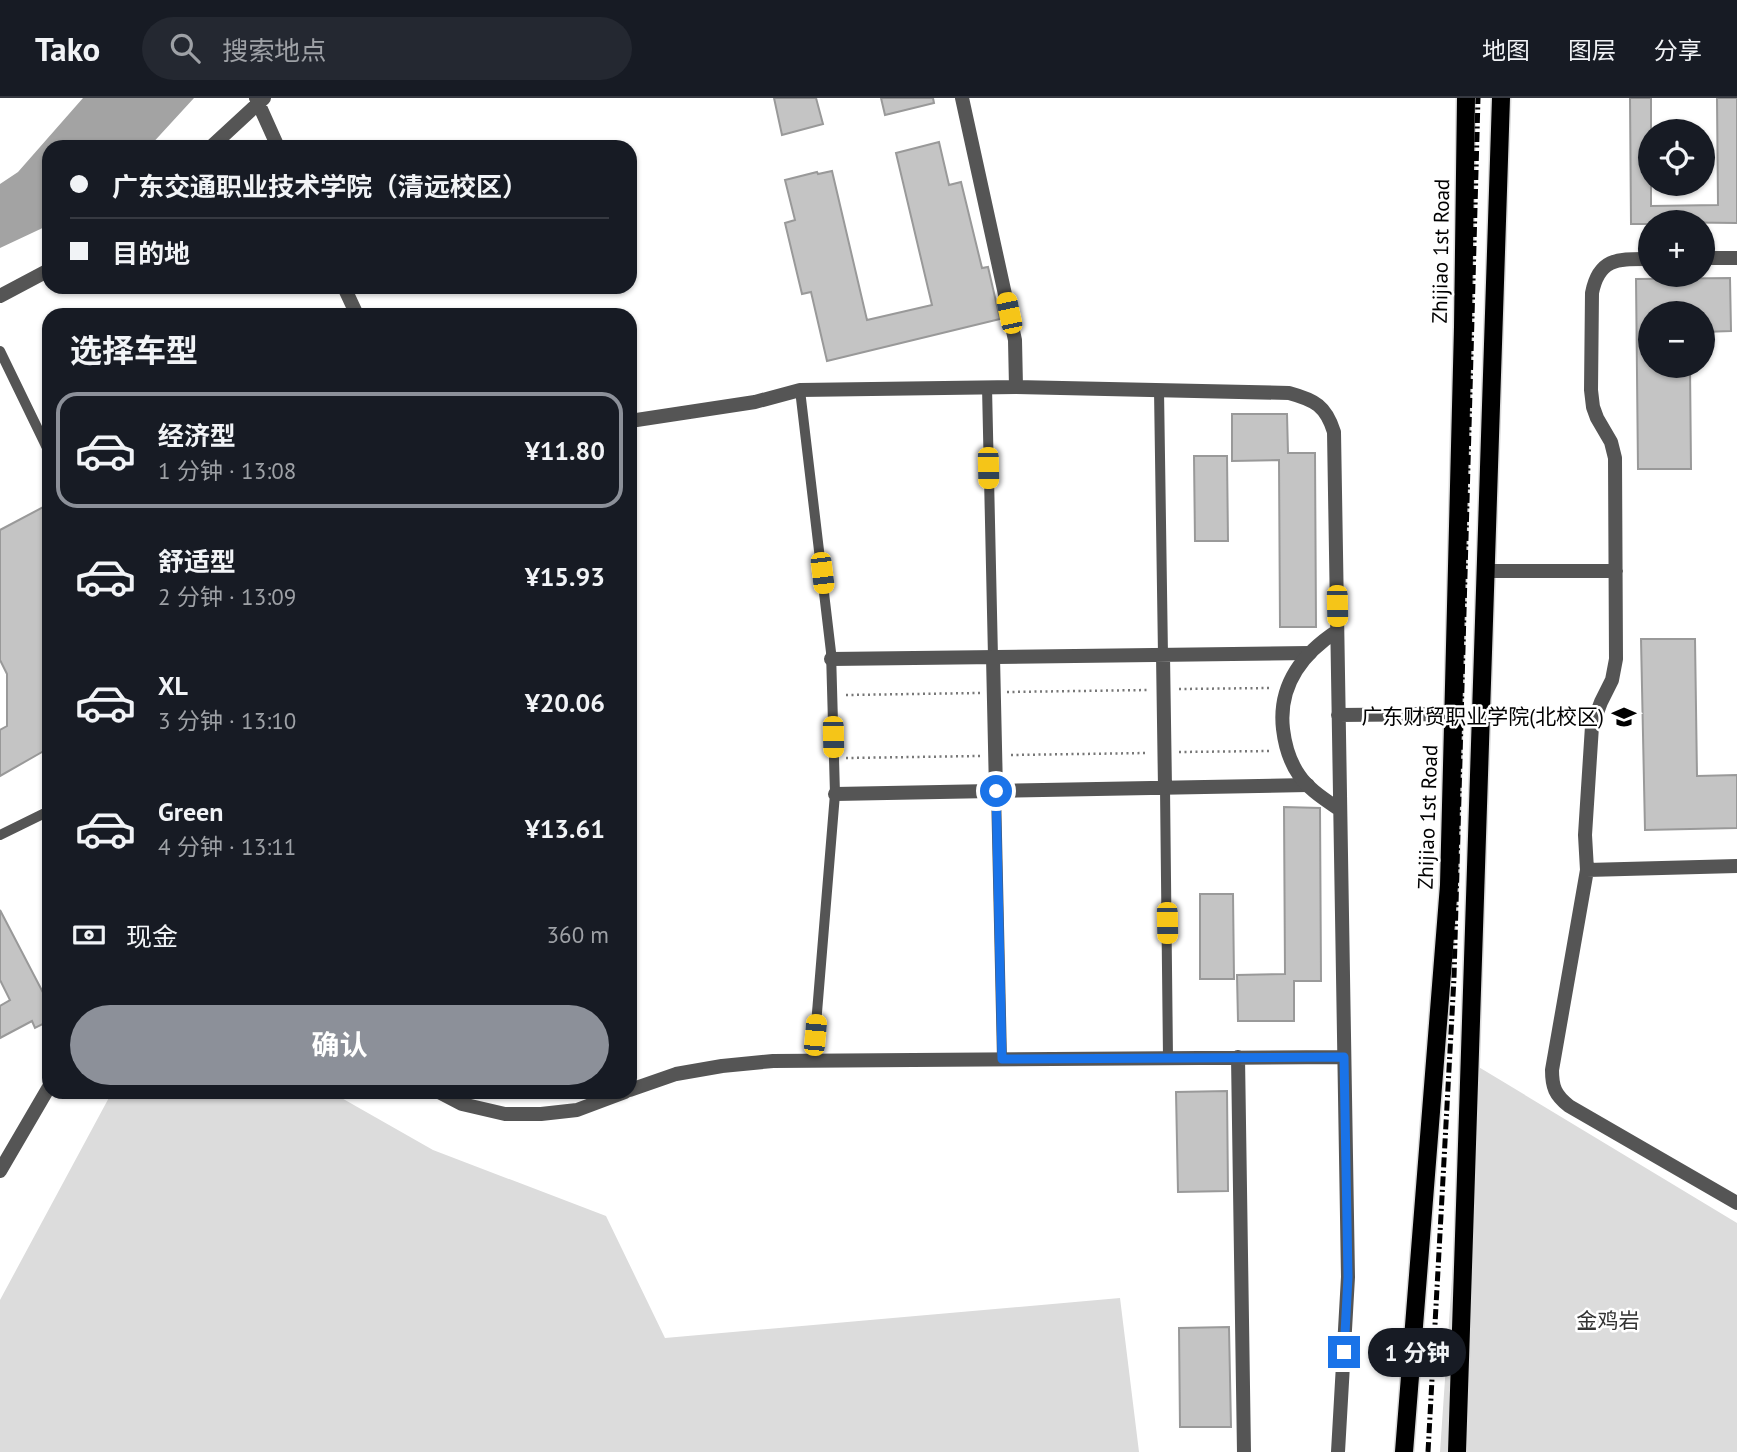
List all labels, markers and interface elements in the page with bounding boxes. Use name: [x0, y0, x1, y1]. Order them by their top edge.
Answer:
search box: [142, 17, 632, 80]
text: Tako: [35, 27, 100, 70]
icon: search: [166, 29, 204, 67]
text: 搜索地点: [222, 34, 326, 67]
text: 地图: [1482, 35, 1530, 66]
text: 图层: [1568, 35, 1616, 66]
text: 分享: [1654, 35, 1702, 66]
map controls: [1638, 119, 1715, 378]
button: locate: [1638, 119, 1715, 196]
text: 广东交通职业技术学院（清远校区）: [112, 170, 528, 203]
street label: Zhijiao 1st Road: [1426, 178, 1455, 323]
button: +: [1638, 210, 1715, 287]
text: 目的地: [112, 237, 190, 270]
car: [995, 290, 1024, 336]
button: −: [1638, 301, 1715, 378]
text: 选择车型: [70, 329, 198, 371]
icon: car: [74, 419, 137, 482]
text: 经济型: [158, 419, 236, 452]
text: ¥11.80: [525, 434, 605, 467]
car: [978, 447, 999, 489]
text: 1 分钟 · 13:08: [158, 456, 296, 485]
icon: car: [74, 545, 137, 608]
text: 舒适型: [158, 545, 236, 578]
car: [810, 551, 835, 595]
text: ¥15.93: [525, 560, 605, 593]
text: 2 分钟 · 13:09: [158, 582, 296, 611]
car: [1327, 585, 1348, 627]
text: XL: [158, 669, 188, 702]
icon: car: [74, 671, 137, 734]
text: ¥20.06: [525, 686, 605, 719]
place label: 广东财贸职业学院(北校区): [1361, 703, 1604, 730]
school or university icon: 广东财贸职业学院(北校区): [1610, 703, 1638, 731]
text: 3 分钟 · 13:10: [158, 706, 296, 735]
car: [823, 716, 844, 758]
street label: Zhijiao 1st Road: [1411, 744, 1444, 890]
route start: [980, 775, 1012, 807]
text: Green: [158, 795, 223, 828]
icon: car: [74, 797, 137, 860]
text: ¥13.61: [525, 812, 605, 845]
text: 4 分钟 · 13:11: [158, 832, 296, 861]
car: [1157, 902, 1178, 944]
icon: cash: [70, 916, 108, 954]
text: 现金: [126, 920, 178, 953]
text: 360 m: [547, 920, 609, 949]
button: 确认: [70, 1005, 609, 1085]
car: [803, 1013, 828, 1057]
park label: 金鸡岩: [1577, 1307, 1640, 1334]
callout: 1 分钟: [1368, 1328, 1466, 1376]
route end: [1328, 1336, 1360, 1368]
text: 1 分钟: [1385, 1338, 1449, 1367]

